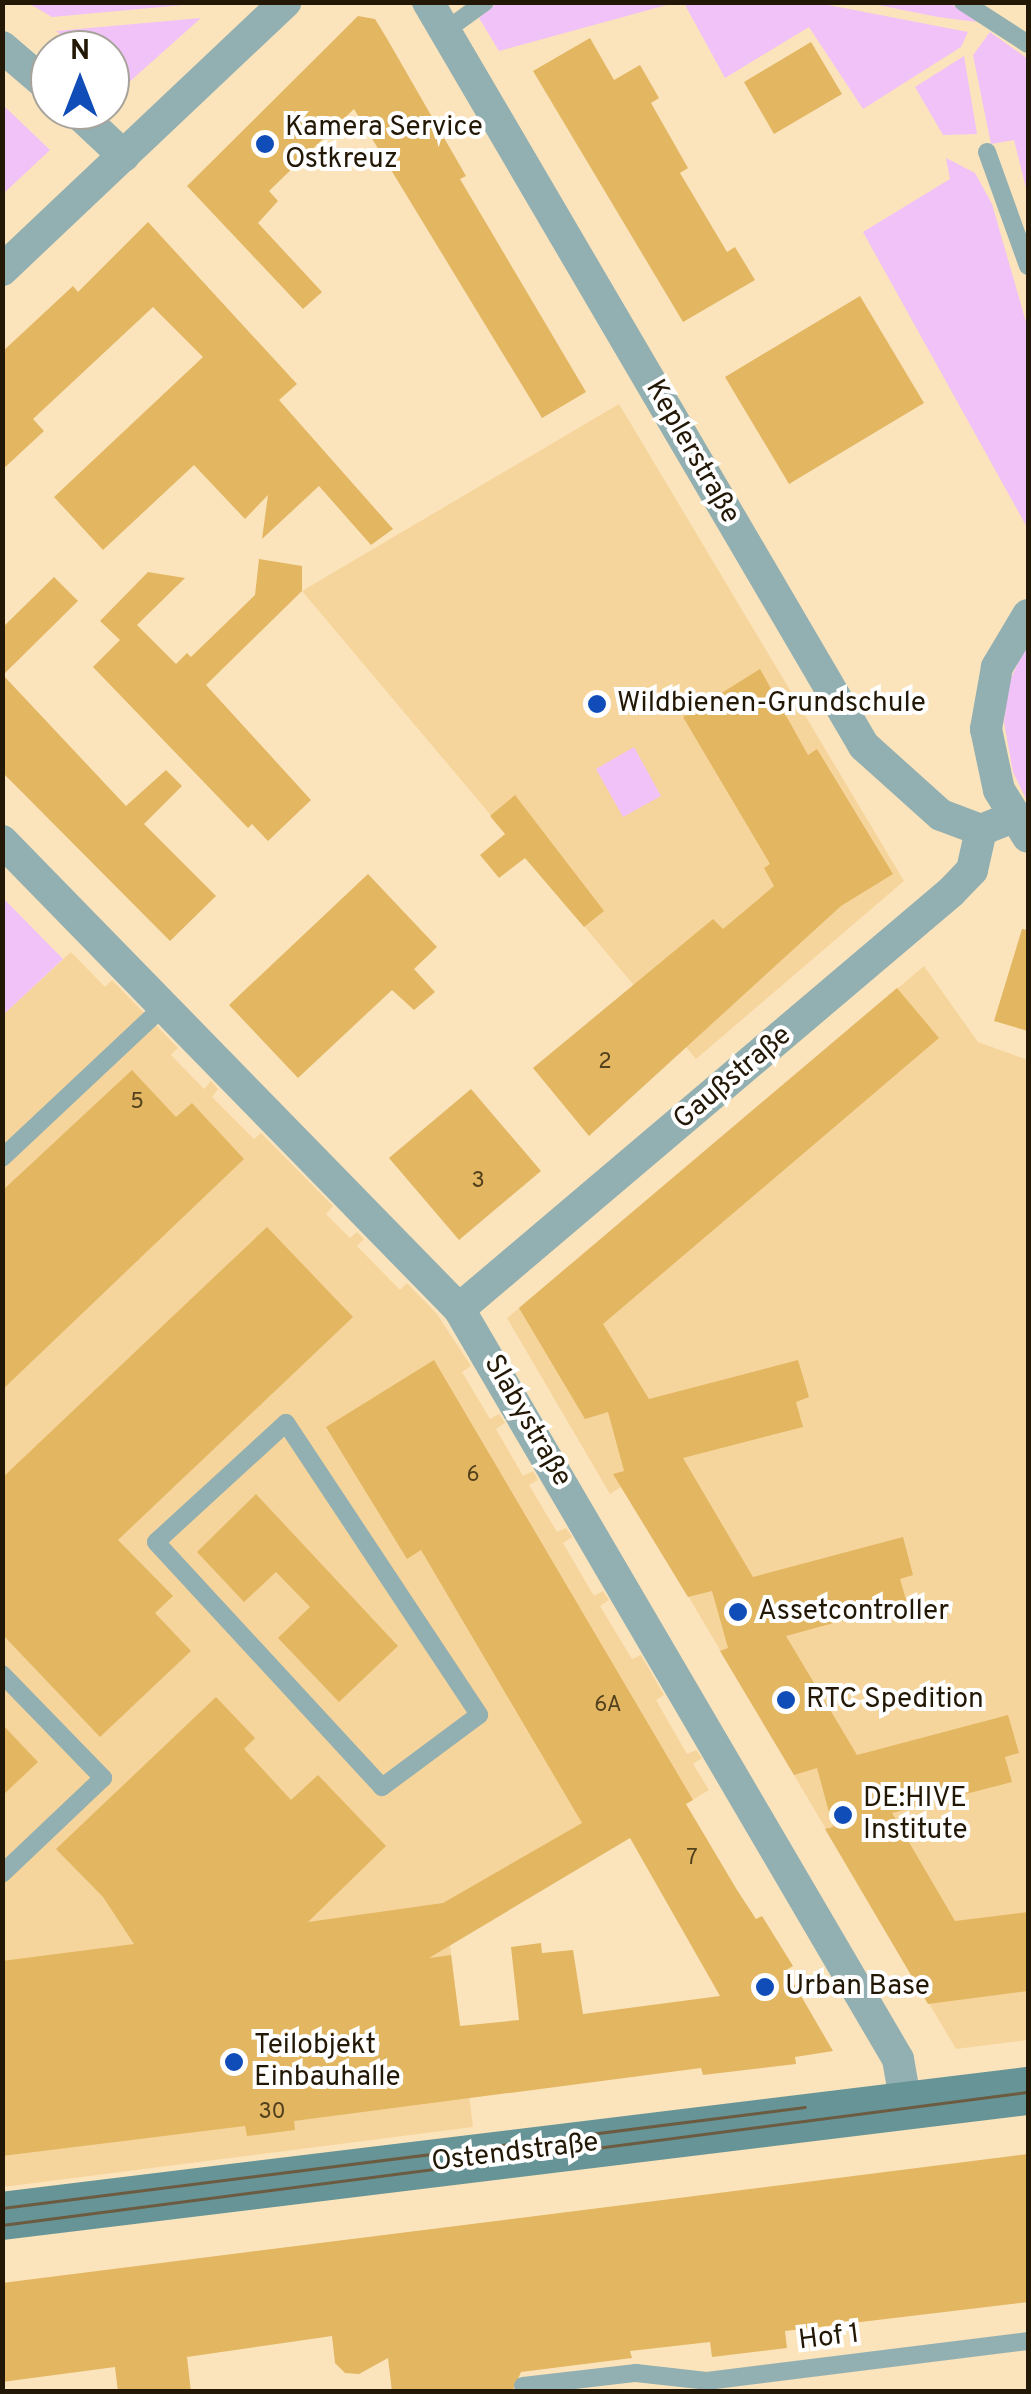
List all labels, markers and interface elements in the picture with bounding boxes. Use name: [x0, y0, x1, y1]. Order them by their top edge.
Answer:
north arrow: [30, 30, 130, 130]
text: N: [70, 34, 90, 70]
place label: Kamera Service Ostkreuz: [285, 111, 483, 177]
marker: Kamera Service Ostkreuz: [254, 133, 276, 155]
street label: Keplerstraße: [637, 374, 747, 530]
place label: Wildbienen-Grundschule: [617, 687, 926, 721]
marker: Wildbienen-Grundschule: [586, 693, 608, 715]
street label: Gaußstraße: [667, 1019, 799, 1137]
house number: 2: [598, 1050, 612, 1076]
house number: 5: [130, 1090, 144, 1116]
house number: 3: [471, 1169, 485, 1195]
street label: Slabystraße: [476, 1349, 578, 1493]
house number: 6: [466, 1463, 480, 1489]
place label: Assetcontroller: [758, 1595, 949, 1629]
marker: Assetcontroller: [727, 1601, 749, 1623]
place label: RTC Spedition: [806, 1683, 984, 1717]
marker: RTC Spedition: [775, 1689, 797, 1711]
house number: 6A: [594, 1693, 622, 1719]
place label: DE:HIVE Institute: [863, 1782, 968, 1848]
marker: DE:HIVE Institute: [832, 1804, 854, 1826]
house number: 7: [686, 1846, 698, 1872]
place label: Urban Base: [785, 1970, 930, 2004]
marker: Urban Base: [754, 1976, 776, 1998]
place label: Teilobjekt Einbauhalle: [254, 2029, 401, 2095]
marker: Teilobjekt Einbauhalle: [223, 2051, 245, 2073]
house number: 30: [258, 2100, 286, 2126]
street label: Ostendstraße: [430, 2126, 600, 2180]
street label: Hof 1: [796, 2318, 862, 2358]

